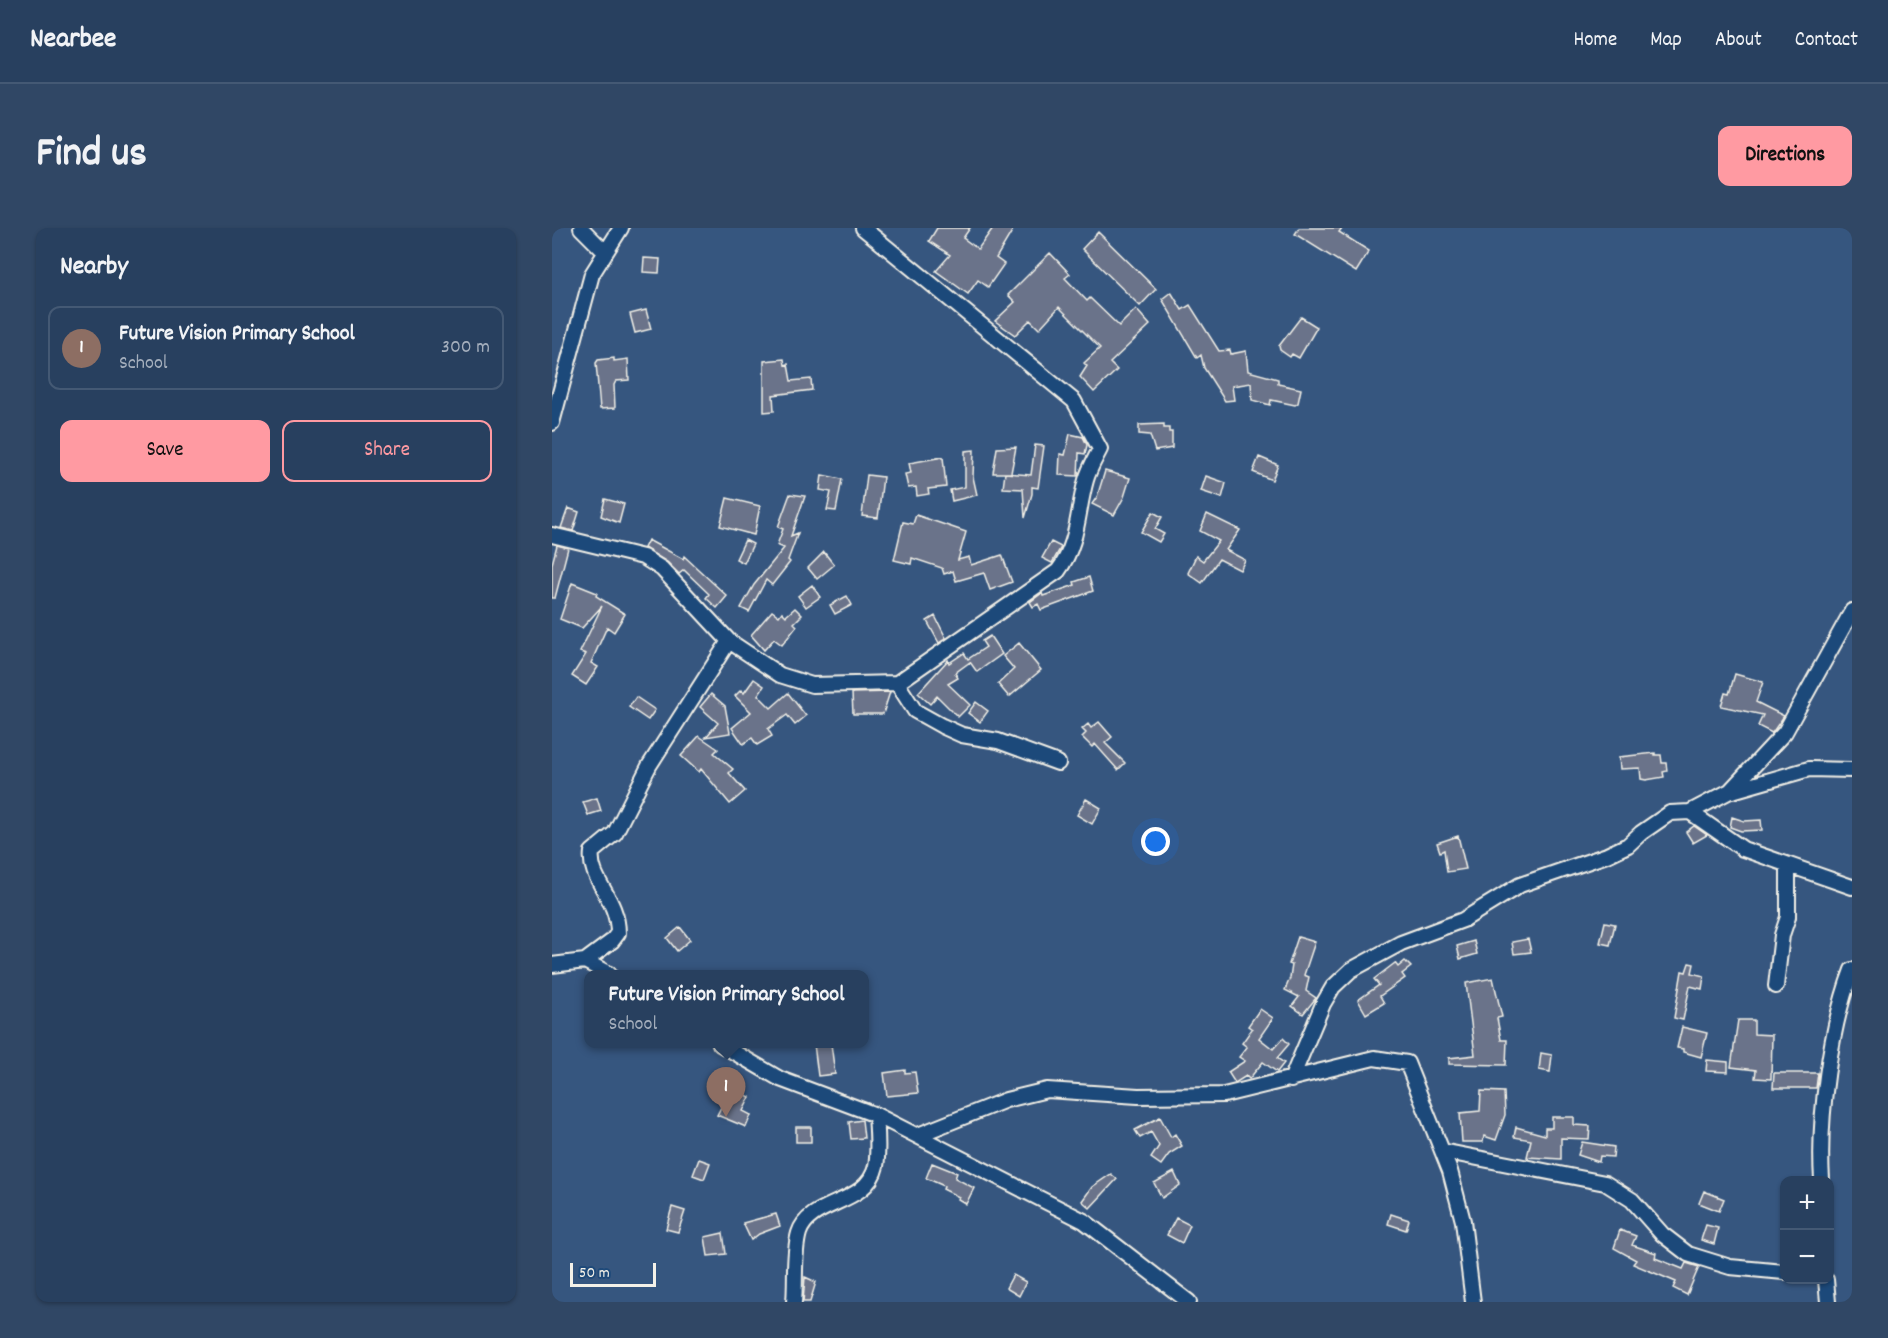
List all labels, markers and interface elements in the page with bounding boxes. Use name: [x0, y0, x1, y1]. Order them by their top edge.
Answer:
text: Nearbee: [30, 21, 116, 61]
text: Home: [1573, 26, 1617, 56]
text: Map: [1650, 26, 1682, 56]
text: About: [1715, 26, 1762, 56]
text: Contact: [1795, 26, 1858, 56]
text: Find us: [36, 126, 147, 186]
button: Directions: [1718, 126, 1852, 186]
text: Nearby: [60, 249, 128, 286]
text: Future Vision Primary School: [119, 319, 355, 350]
text: 1: [79, 334, 84, 362]
text: 300 m: [441, 334, 490, 362]
text: School: [119, 350, 168, 378]
button: Save: [60, 420, 270, 482]
button: Share: [282, 420, 492, 482]
your location: [1141, 827, 1170, 856]
popup: [584, 970, 869, 1048]
text: Future Vision Primary School: [609, 980, 844, 1011]
text: School: [609, 1011, 657, 1039]
pin: 1: [706, 1068, 746, 1117]
map controls: [1780, 1176, 1834, 1284]
button: +: [1780, 1176, 1834, 1230]
button: −: [1780, 1230, 1834, 1284]
scale bar: [570, 1260, 656, 1288]
text: 50 m: [579, 1262, 610, 1285]

